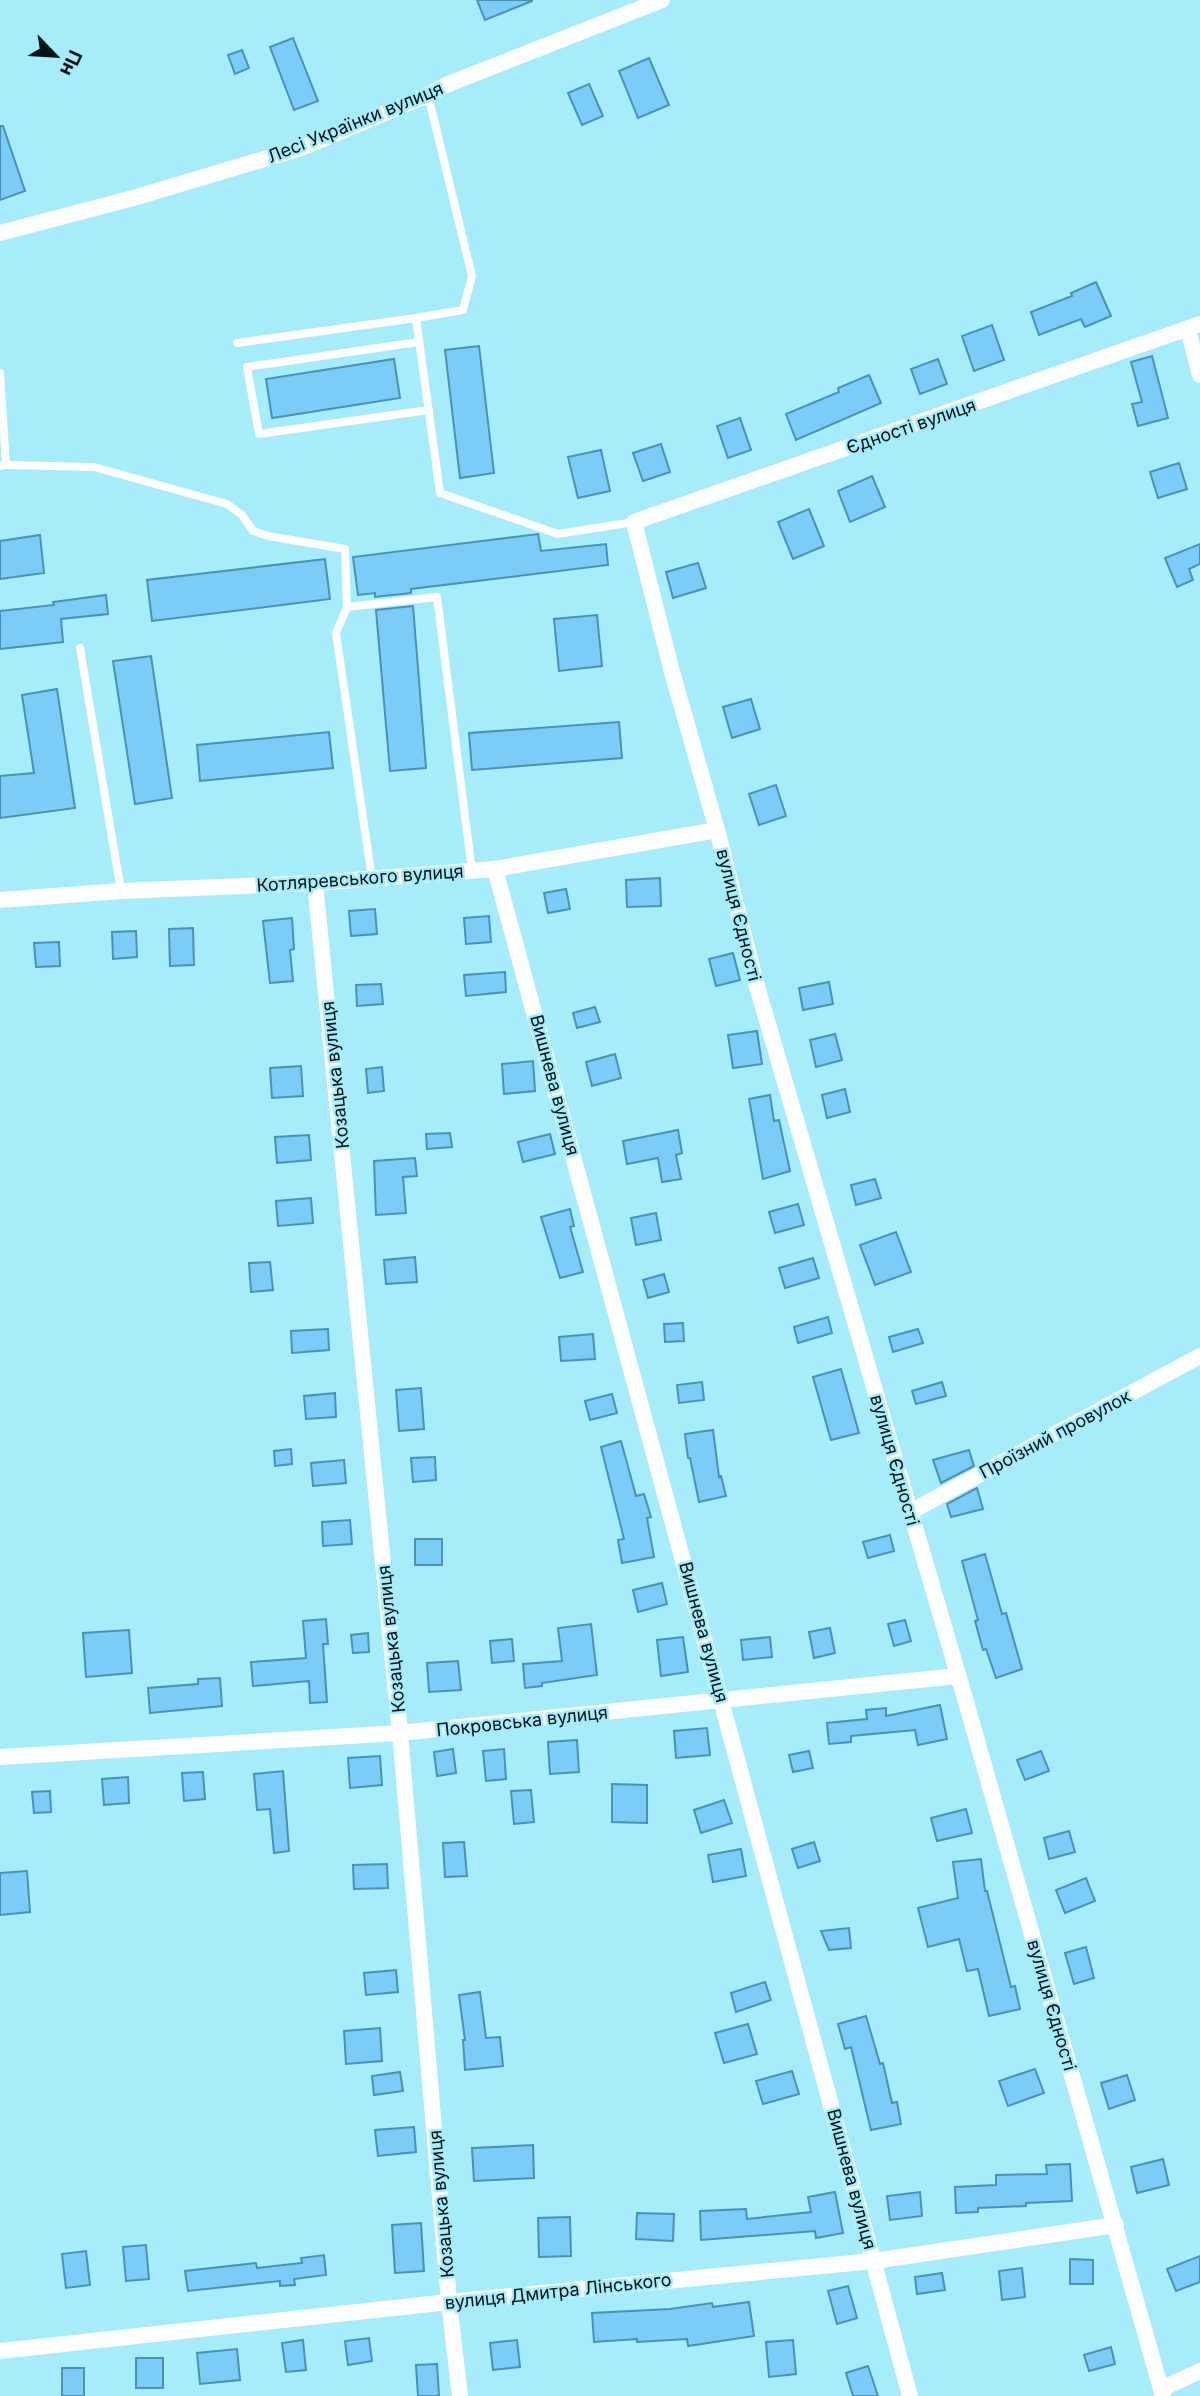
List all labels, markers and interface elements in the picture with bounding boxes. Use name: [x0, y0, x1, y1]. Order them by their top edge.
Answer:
north arrow: [21, 21, 91, 91]
text: Пн: [55, 46, 87, 80]
street label: Лесі Українки вулиця: [264, 77, 446, 167]
street label: Єдності вулиця: [844, 394, 978, 458]
street label: вулиця Єдності: [712, 847, 766, 983]
street label: Котляревського вулиця: [256, 860, 464, 896]
street label: Козацька вулиця: [317, 1000, 353, 1150]
street label: Вишнева вулиця: [526, 1012, 584, 1158]
street label: Проїзний провулок: [976, 1385, 1134, 1483]
street label: вулиця Єдності: [866, 1392, 924, 1528]
street label: Вишнева вулиця: [675, 1559, 733, 1705]
street label: Козацька вулиця: [373, 1564, 409, 1714]
street label: Покровська вулиця: [435, 1702, 609, 1740]
street label: вулиця Єдності: [1023, 1937, 1081, 2073]
street label: Вишнева вулиця: [823, 2106, 881, 2252]
street label: Козацька вулиця: [424, 2129, 458, 2279]
street label: вулиця Дмитра Лінського: [444, 2269, 672, 2313]

